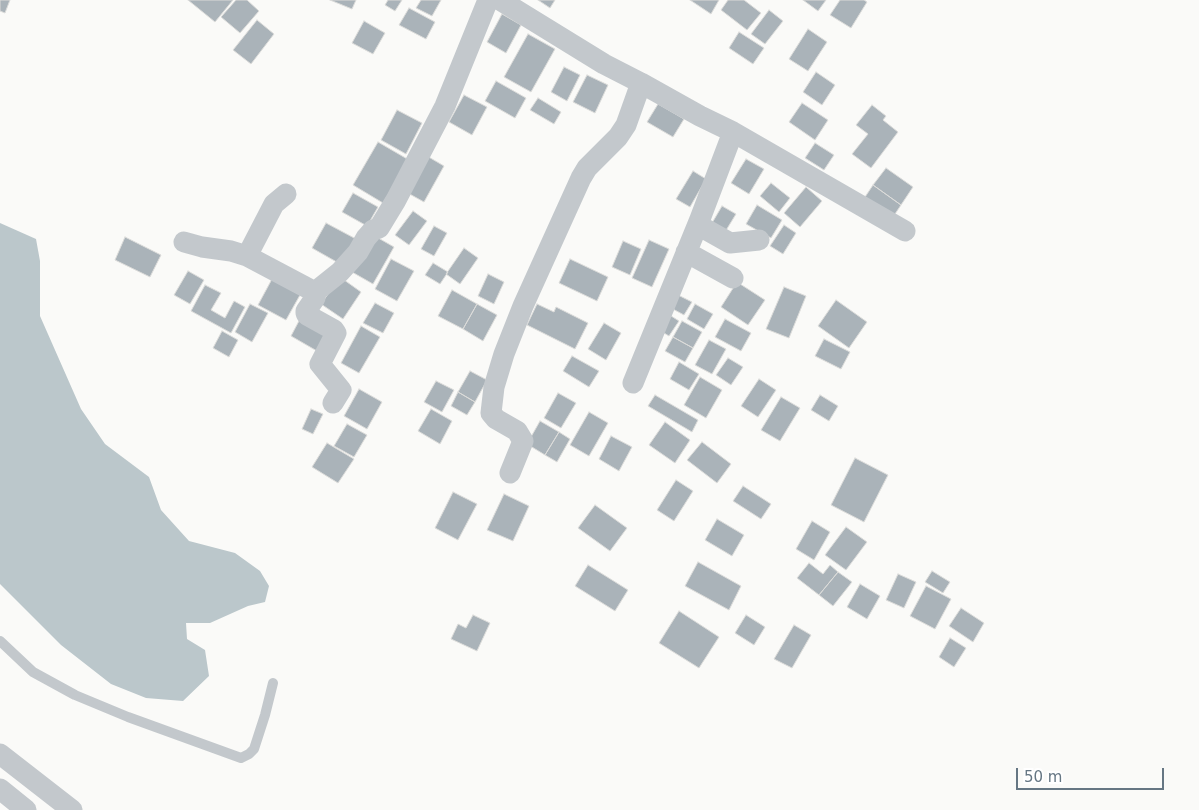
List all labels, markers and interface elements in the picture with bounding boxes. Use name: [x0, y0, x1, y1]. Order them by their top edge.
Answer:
scale bar: [1019, 758, 1166, 790]
text: 50 m: [1024, 768, 1062, 786]

